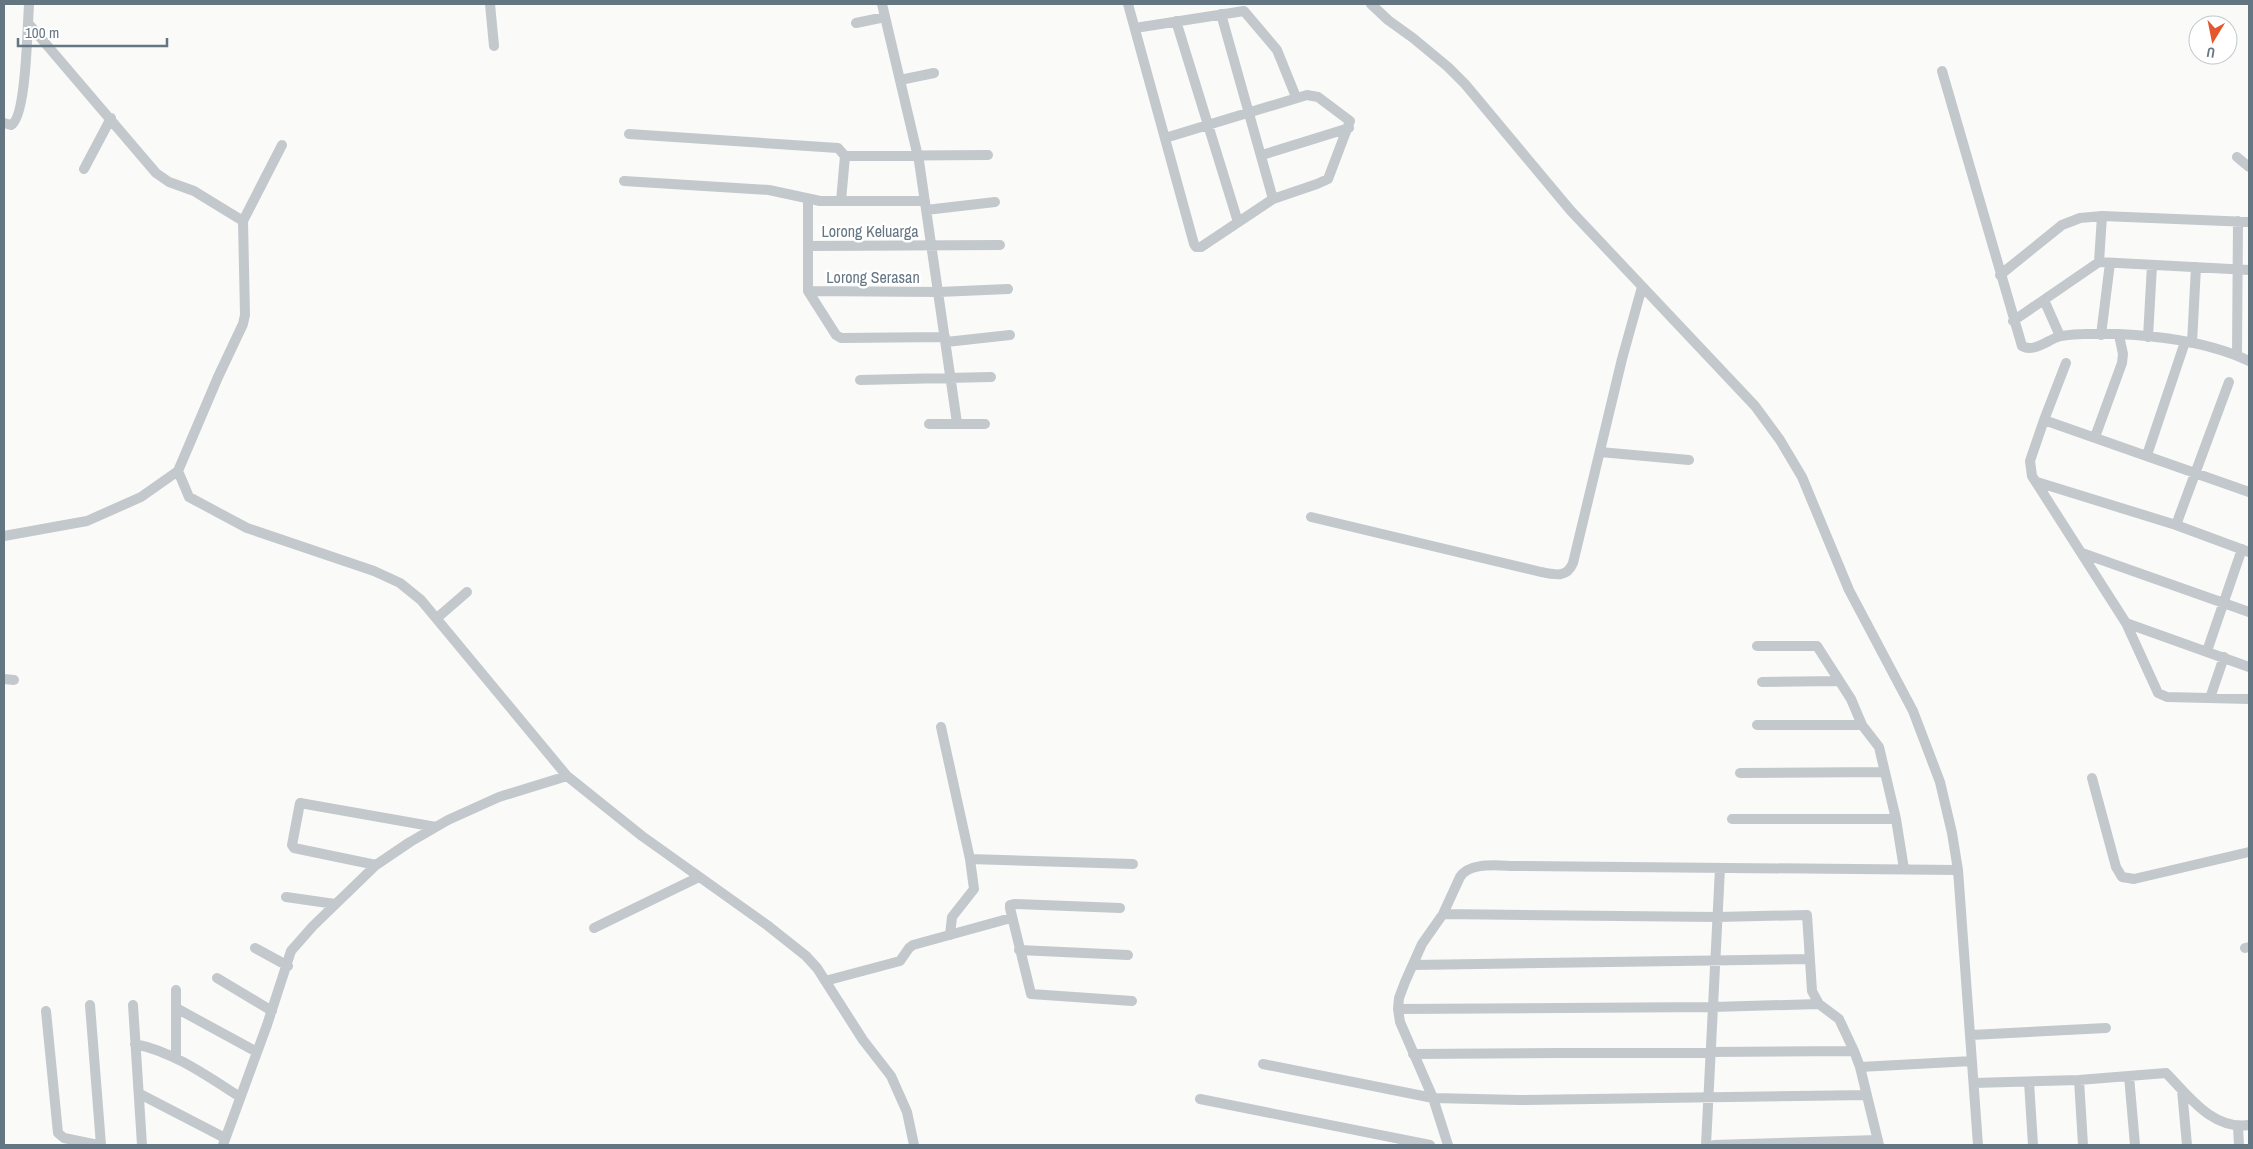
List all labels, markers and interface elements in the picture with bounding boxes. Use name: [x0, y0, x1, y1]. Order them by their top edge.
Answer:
scale bar: [18, 15, 166, 47]
north arrow: [2188, 15, 2238, 65]
text: 100 m: [25, 22, 59, 43]
text: U: [2205, 43, 2216, 62]
street label: Lorong Keluarga: [821, 220, 919, 242]
street label: Lorong Serasan: [826, 266, 920, 288]

